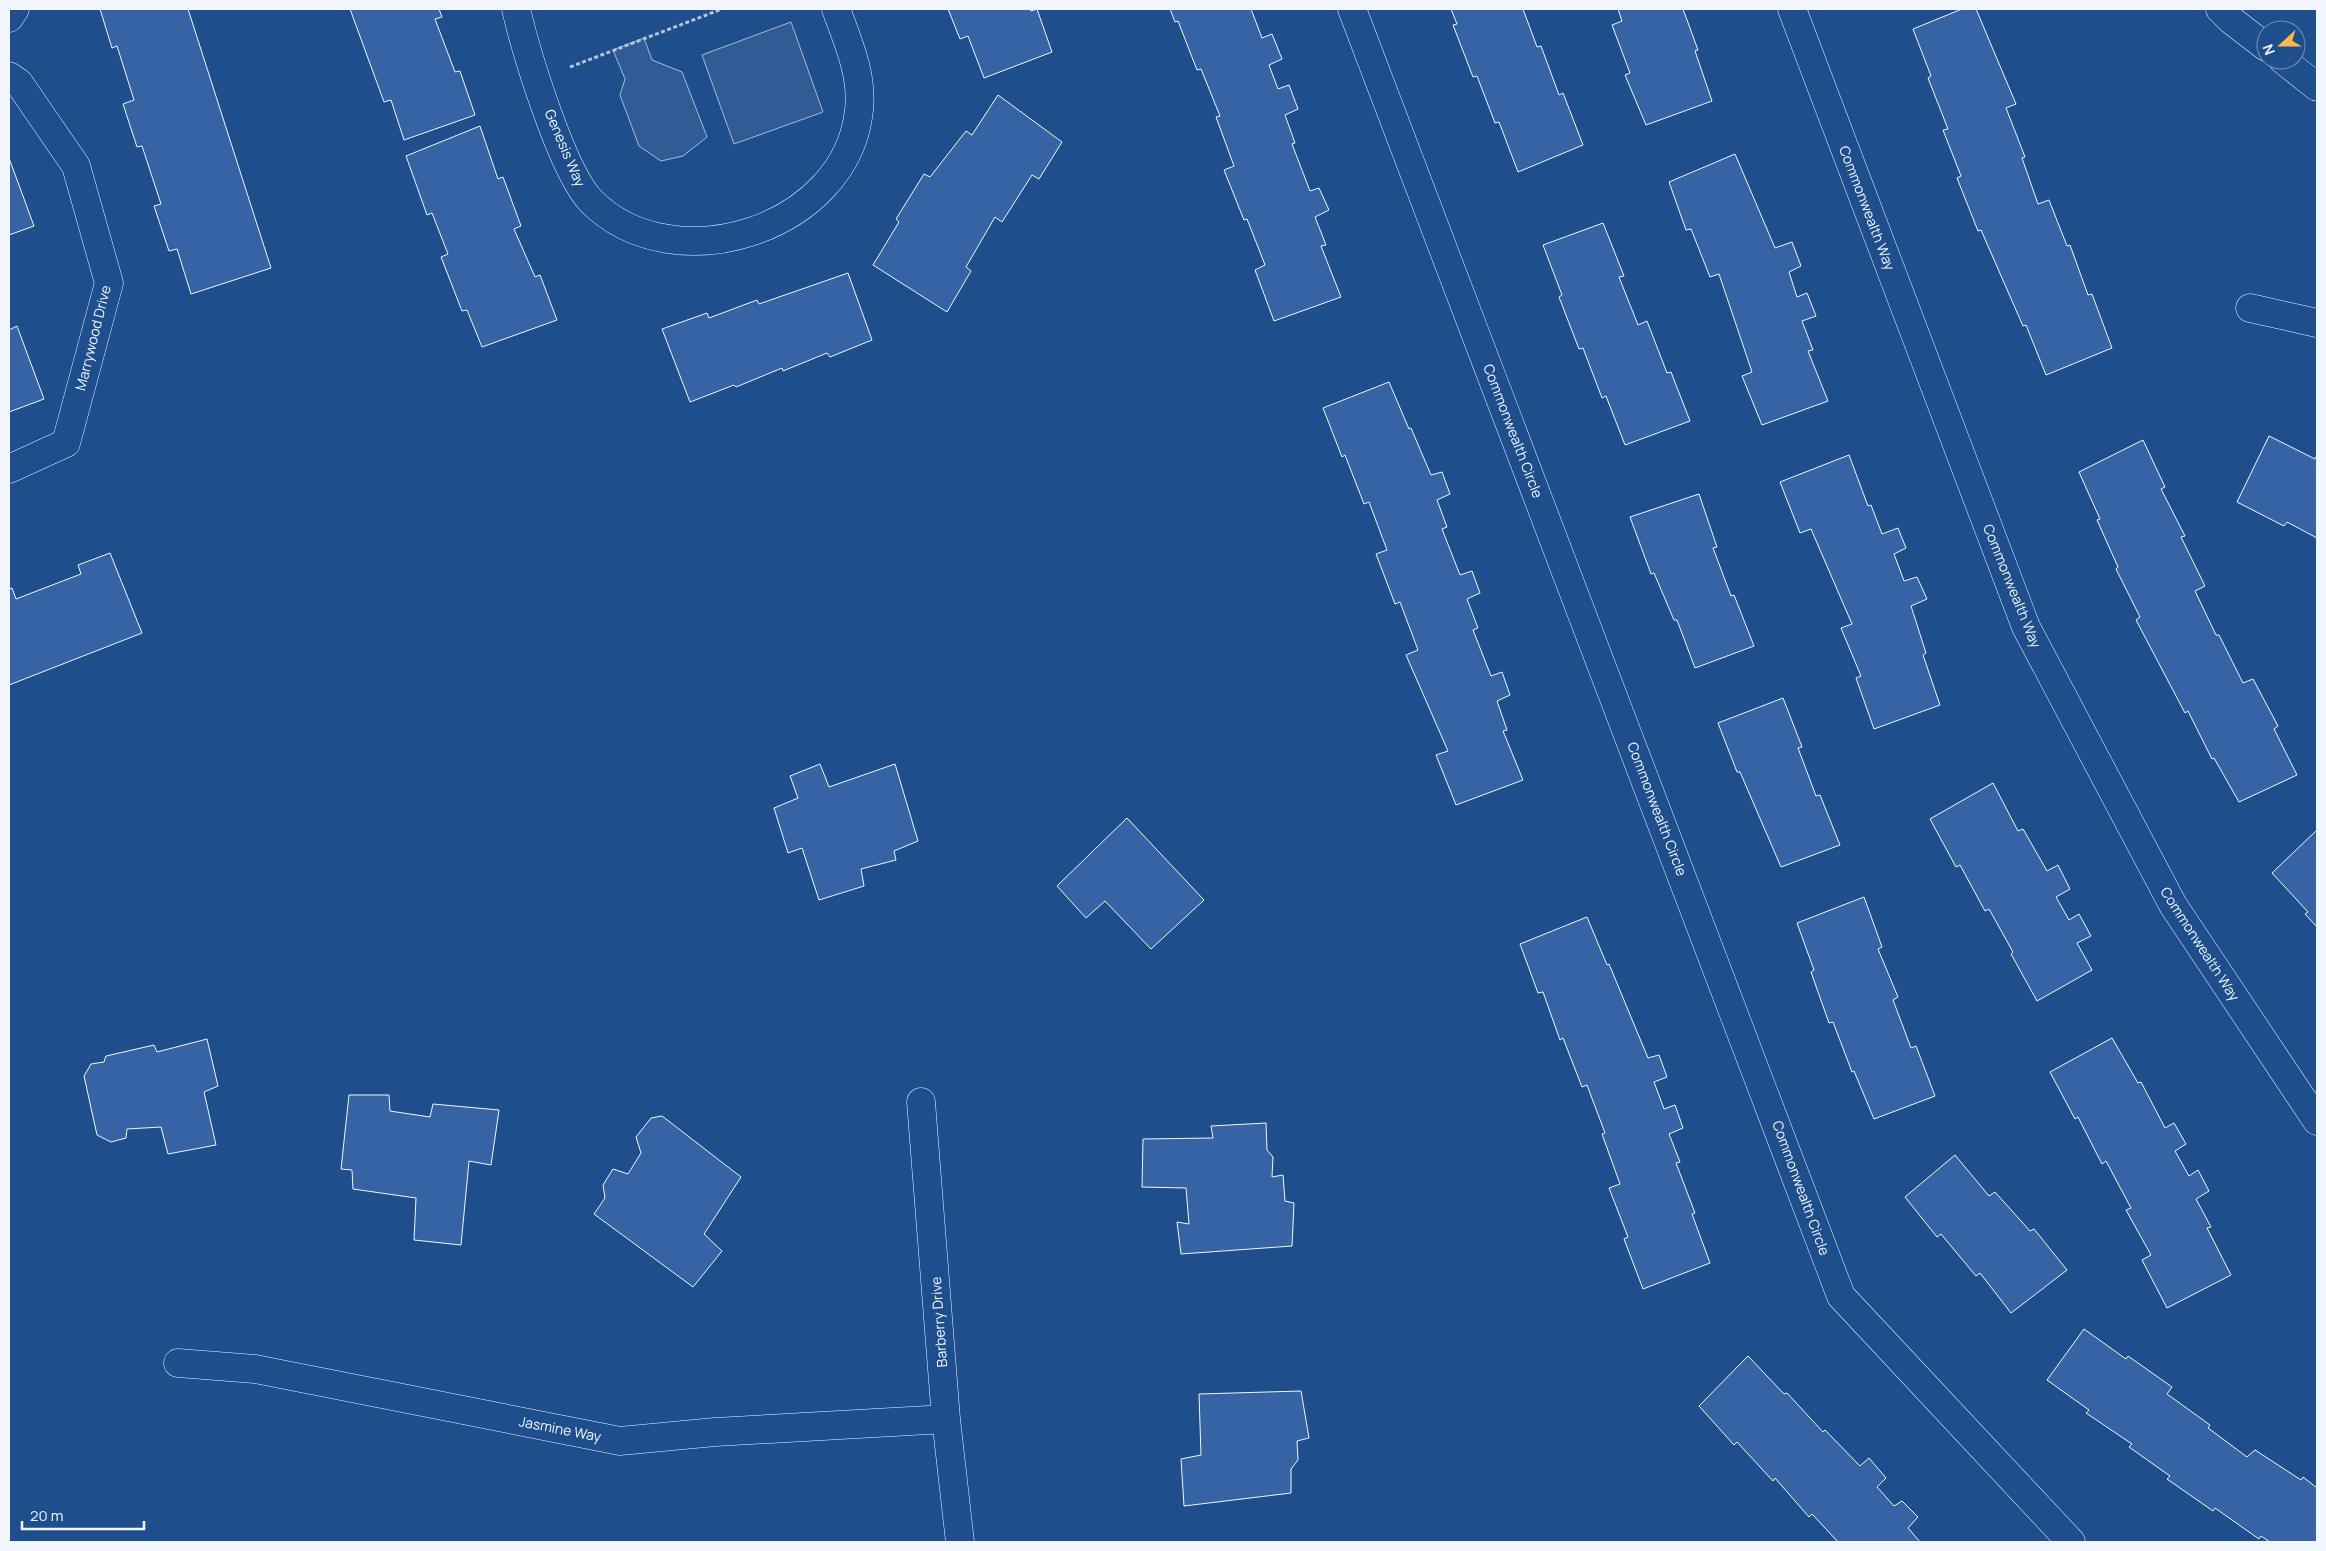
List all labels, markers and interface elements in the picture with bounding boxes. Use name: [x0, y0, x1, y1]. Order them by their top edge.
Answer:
north arrow: [2256, 20, 2306, 70]
text: N: [2258, 42, 2279, 58]
street label: Genesis Way: [541, 106, 591, 190]
street label: Commonwealth Way: [1835, 143, 1900, 273]
street label: Marrywood Drive: [70, 283, 115, 392]
street label: Commonwealth Circle: [1479, 361, 1548, 501]
street label: Commonwealth Way: [1979, 521, 2046, 651]
street label: Commonwealth Circle: [1623, 739, 1692, 879]
street label: Commonwealth Way: [2156, 883, 2245, 1005]
street label: Commonwealth Circle: [1768, 1118, 1835, 1258]
street label: Barberry Drive: [926, 1276, 951, 1368]
street label: Jasmine Way: [517, 1411, 603, 1446]
scale bar: [22, 1498, 145, 1530]
text: 20 m: [30, 1505, 63, 1526]

